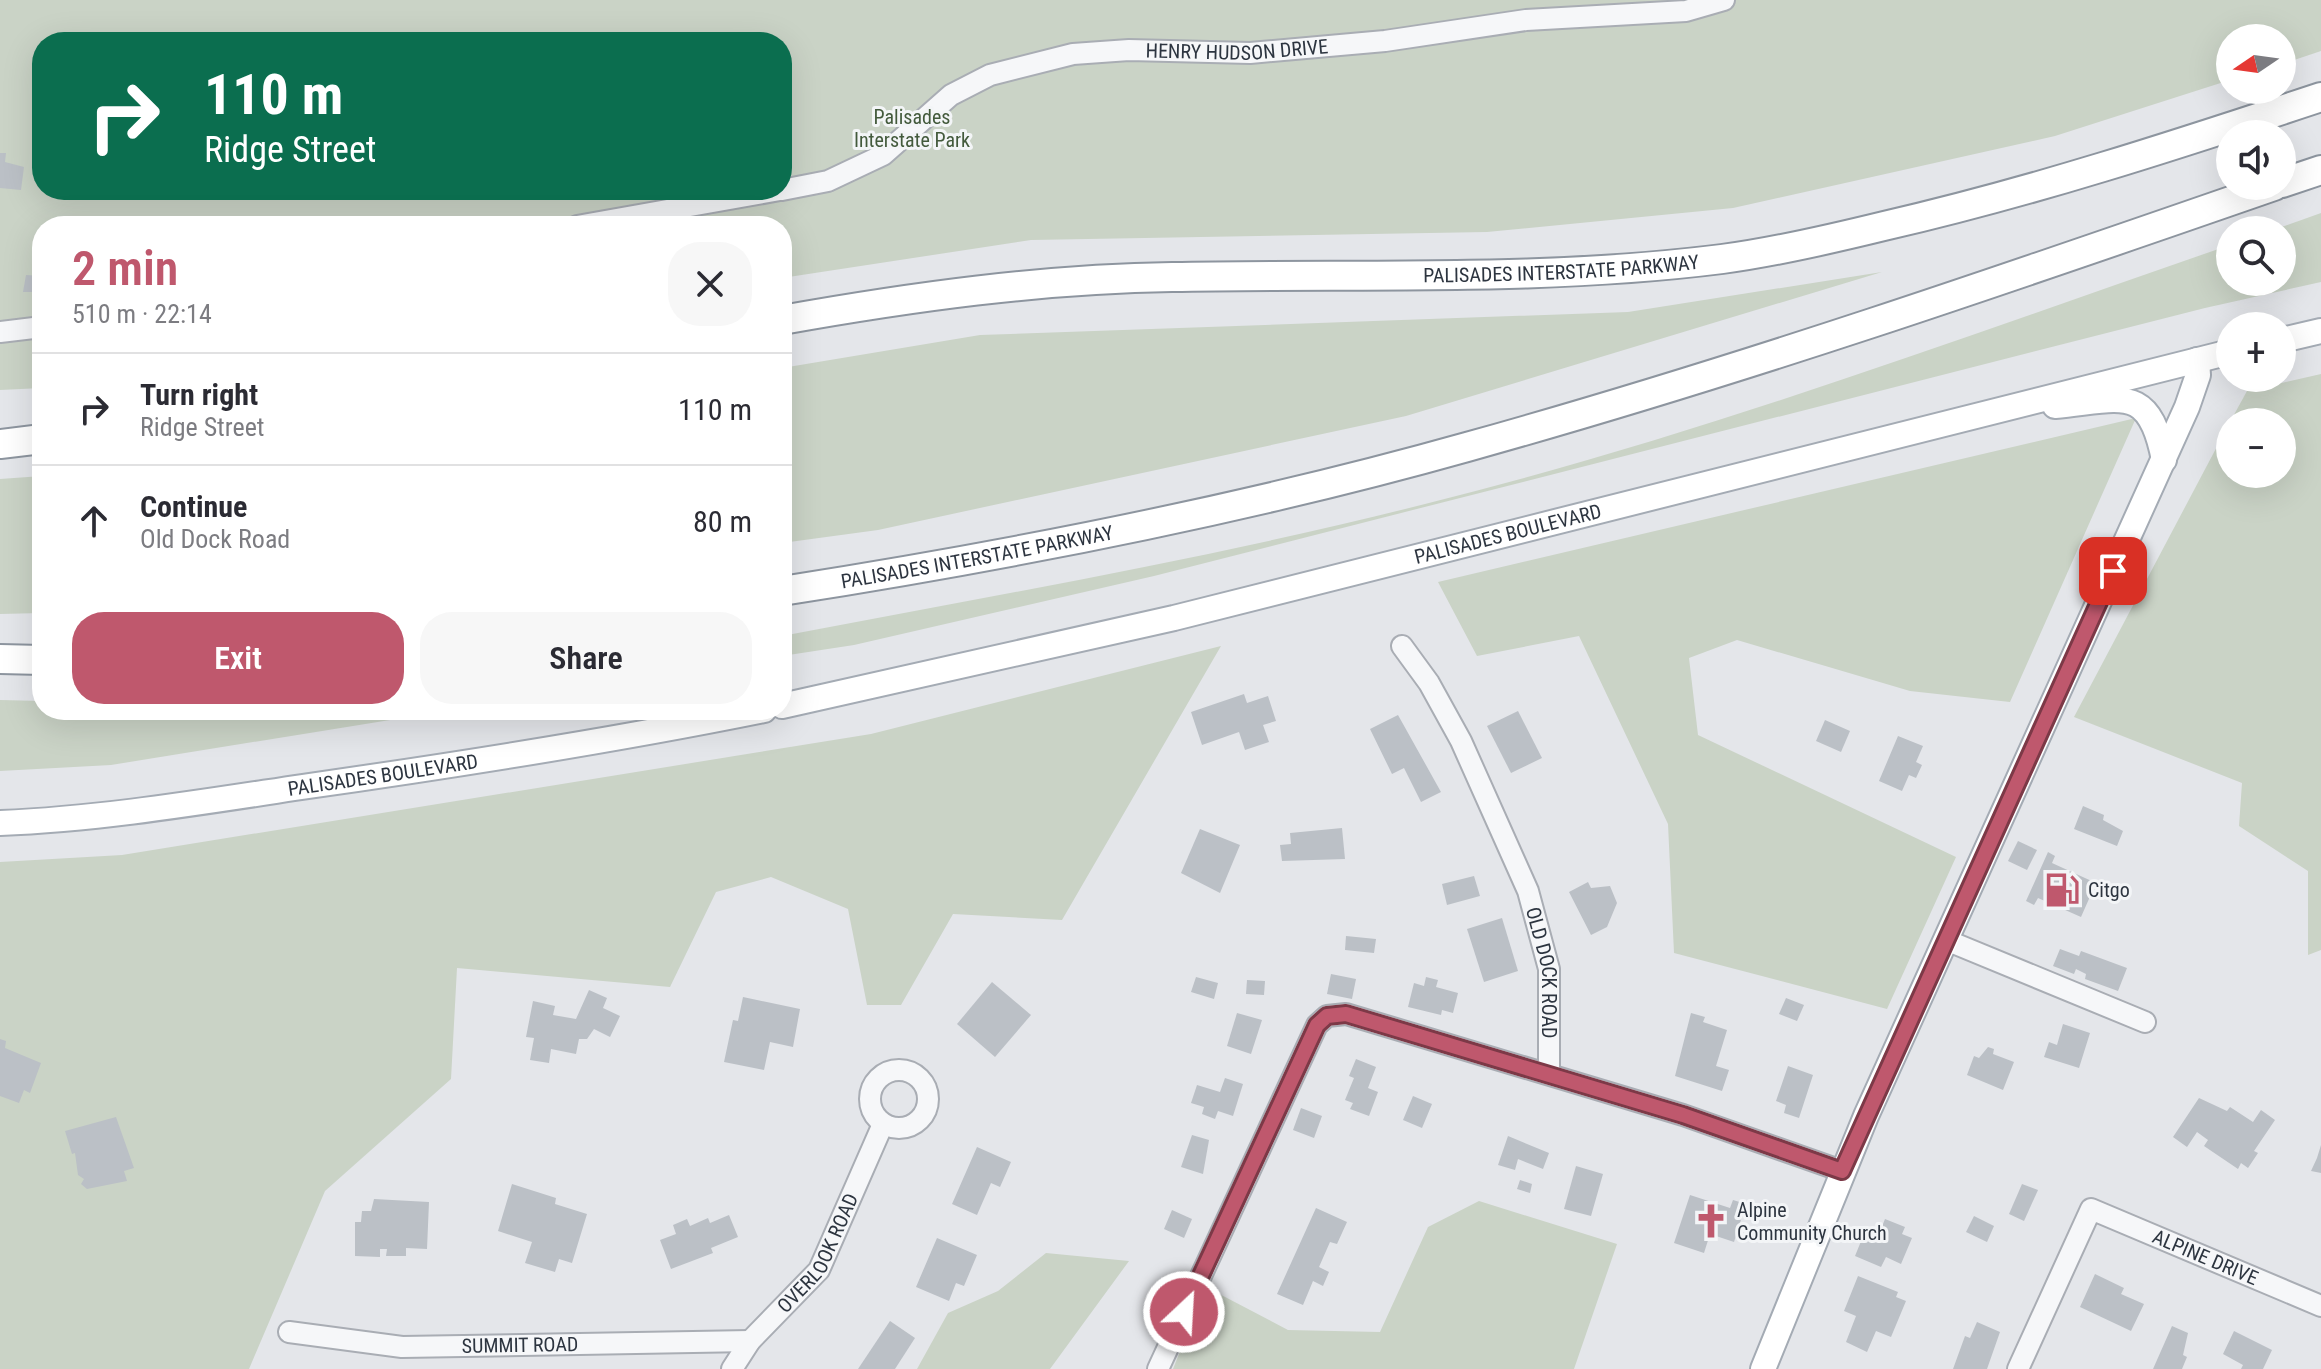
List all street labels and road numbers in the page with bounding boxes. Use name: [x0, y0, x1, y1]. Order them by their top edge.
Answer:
street label: HENRY HUDSON DRIVE: [1145, 34, 1329, 65]
street label: PALISADES INTERSTATE PARKWAY: [1423, 250, 1701, 287]
street label: PALISADES BOULEVARD: [1412, 499, 1604, 569]
street label: PALISADES INTERSTATE PARKWAY: [839, 520, 1116, 593]
street label: PALISADES BOULEVARD: [286, 749, 480, 801]
street label: OLD DOCK ROAD: [1521, 904, 1561, 1039]
street label: OVERLOOK ROAD: [772, 1190, 863, 1318]
street label: ALPINE DRIVE: [2149, 1224, 2262, 1290]
street label: SUMMIT ROAD: [461, 1332, 578, 1358]

